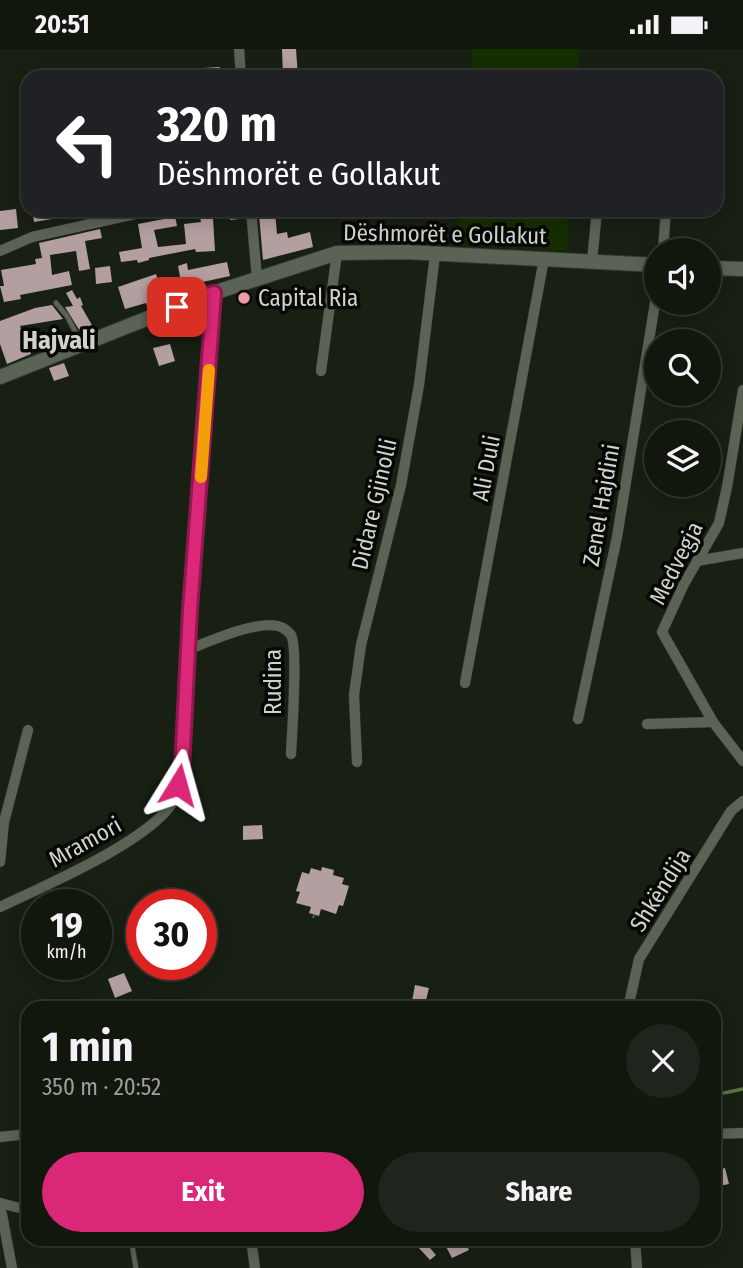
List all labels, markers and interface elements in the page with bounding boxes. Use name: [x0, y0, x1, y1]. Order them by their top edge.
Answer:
text: 20:51: [35, 9, 90, 40]
text: 320 m: [157, 95, 277, 154]
icon: left: [42, 98, 133, 189]
text: Dëshmorët e Gollakut: [157, 155, 440, 193]
street label: Dëshmorët e Gollakut: [343, 218, 547, 250]
map controls: [644, 238, 721, 497]
button: sound: [644, 238, 721, 315]
pin: [147, 277, 207, 337]
place label: Capital Ria: [258, 284, 358, 312]
icon: arrive: [158, 288, 196, 326]
marker: Capital Ria: [236, 290, 252, 306]
district label: Hajvali: [22, 325, 96, 356]
button: search: [644, 329, 721, 406]
button: layers: [644, 420, 721, 497]
street label: Ali Duli: [466, 433, 506, 503]
street label: Didare Gjinolli: [345, 436, 403, 572]
street label: Zenel Hajdini: [576, 442, 626, 568]
street label: Medvegja: [643, 517, 709, 609]
street label: Rudina: [259, 649, 287, 715]
position arrow: [141, 748, 215, 822]
street label: Mramori: [44, 811, 126, 873]
street label: Shkëndija: [624, 843, 696, 937]
speed limit sign: 30: [126, 889, 217, 980]
text: 19: [50, 904, 83, 946]
text: km/h: [46, 941, 87, 963]
text: 1 min: [42, 1022, 133, 1072]
button: close: [626, 1024, 700, 1098]
text: 350 m · 20:52: [42, 1073, 161, 1101]
button: Exit: [42, 1152, 364, 1232]
button: Share: [378, 1152, 700, 1232]

